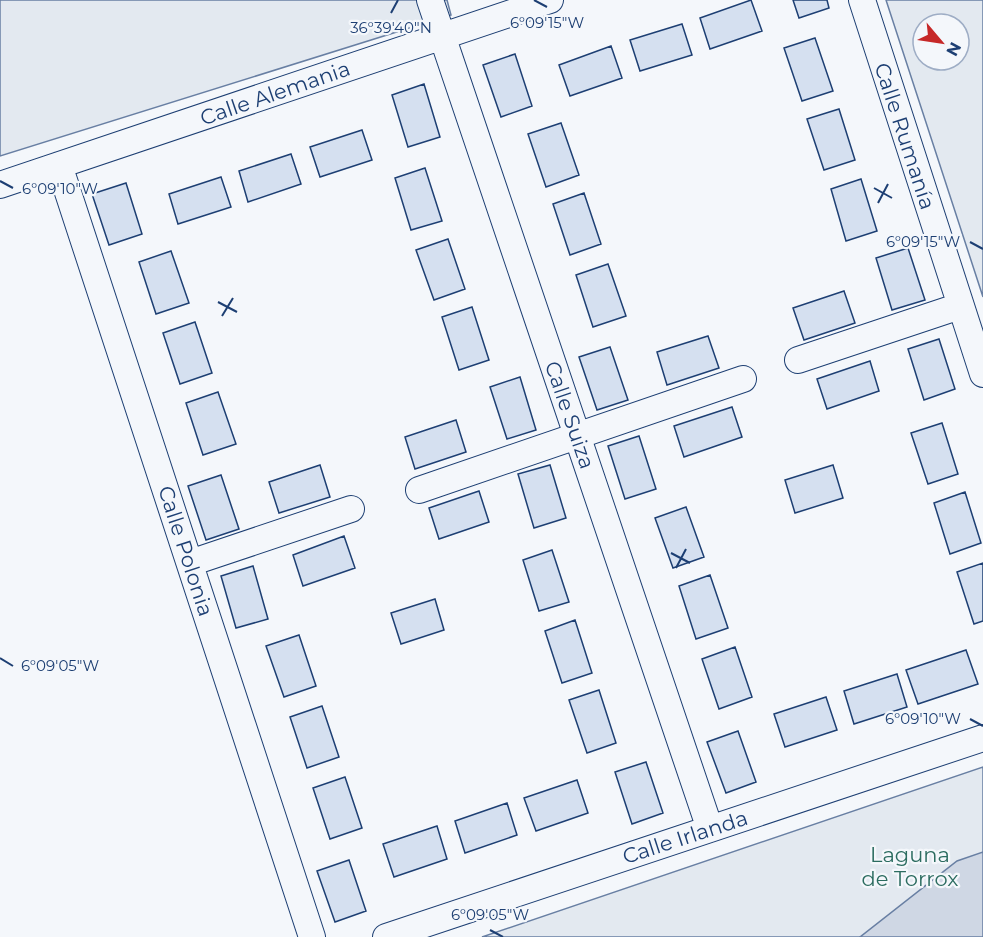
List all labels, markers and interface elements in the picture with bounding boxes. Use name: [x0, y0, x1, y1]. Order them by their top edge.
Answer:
north arrow: [911, 12, 971, 72]
text: 6°09'15"W: [510, 13, 584, 32]
text: 36°39'40"N: [350, 18, 432, 37]
text: N: [942, 39, 965, 59]
street label: Calle Alemania: [197, 56, 353, 130]
street label: Calle Rumanía: [870, 59, 940, 213]
text: 6°09'10"W: [22, 179, 98, 198]
text: 6°09'15"W: [886, 232, 960, 251]
street label: Calle Suiza: [540, 358, 600, 472]
street label: Calle Polonia: [153, 483, 219, 619]
text: 6°09'05"W: [21, 656, 99, 675]
text: 6°09'10"W: [885, 709, 961, 728]
street label: Calle Irlanda: [619, 805, 751, 869]
park label: Laguna de Torrox: [862, 842, 958, 891]
text: 6°09'05"W: [451, 905, 529, 924]

